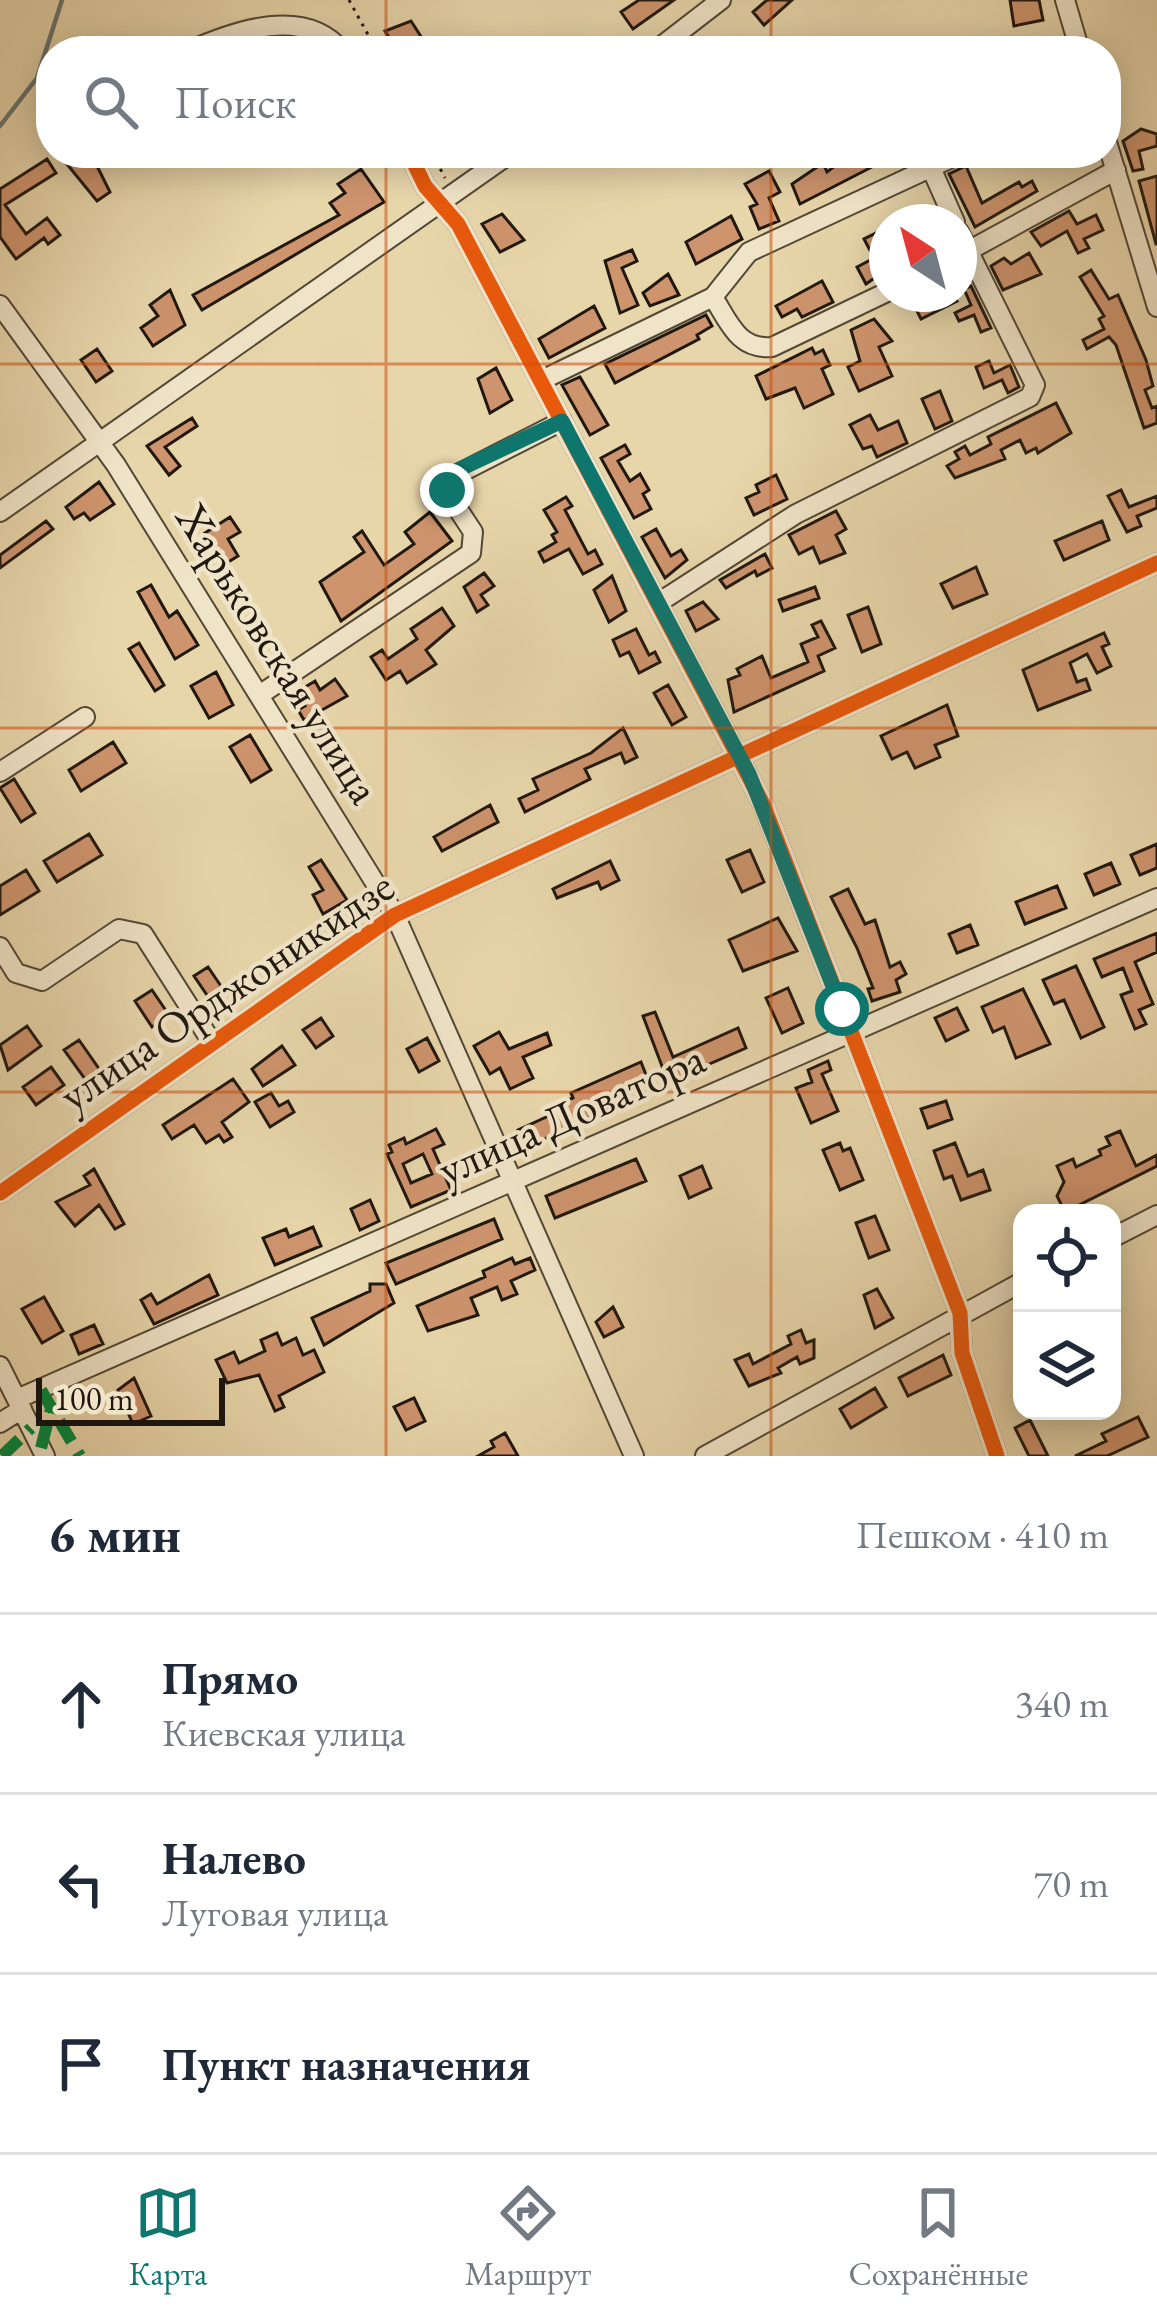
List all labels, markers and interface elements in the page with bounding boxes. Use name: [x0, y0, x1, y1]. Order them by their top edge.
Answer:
search box: [36, 36, 1121, 168]
icon: search: [78, 69, 144, 135]
text: Поиск: [174, 73, 296, 131]
north arrow: [869, 204, 977, 312]
route end: [420, 463, 474, 517]
street label: Харьковская улица: [163, 491, 395, 814]
street label: улица Орджоникидзе: [47, 856, 405, 1124]
route start: [815, 982, 869, 1036]
street label: улица Доватора: [428, 1028, 714, 1198]
map controls: [1013, 1204, 1121, 1420]
button: locate: [1013, 1204, 1121, 1312]
button: layers: [1013, 1312, 1121, 1420]
scale bar: [36, 1372, 225, 1425]
text: 100 m: [54, 1377, 134, 1420]
text: 6 мин: [48, 1501, 181, 1567]
text: Пешком · 410 m: [856, 1509, 1109, 1560]
text: Прямо: [162, 1649, 298, 1707]
icon: ahead: [48, 1671, 114, 1737]
text: 340 m: [1015, 1678, 1109, 1729]
text: Киевская улица: [162, 1707, 405, 1758]
text: Налево: [162, 1829, 306, 1887]
icon: left: [48, 1851, 114, 1917]
text: 70 m: [1033, 1858, 1109, 1909]
text: Луговая улица: [162, 1887, 388, 1938]
icon: arrive: [48, 2031, 114, 2097]
text: Пункт назначения: [162, 2035, 531, 2093]
tab: Карта: [129, 2180, 207, 2295]
tab: Маршрут: [465, 2180, 591, 2295]
tab: Сохранённые: [848, 2180, 1028, 2295]

